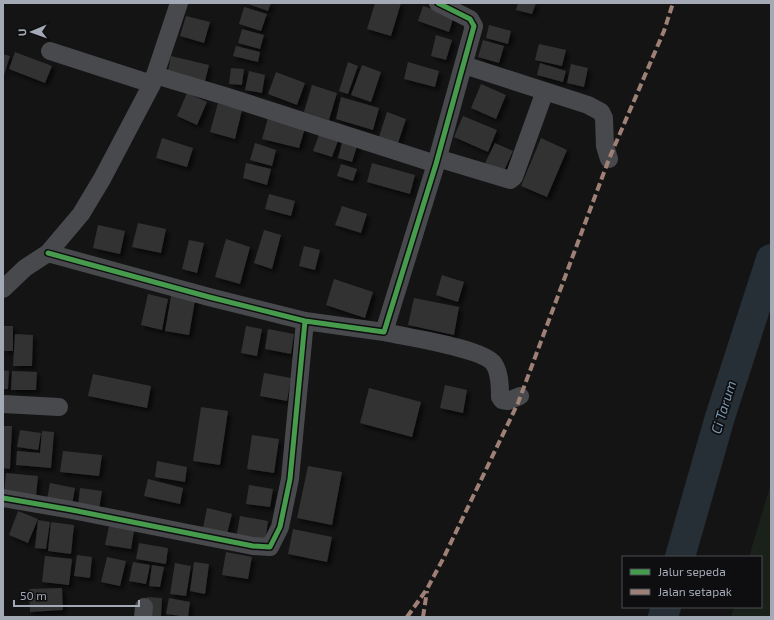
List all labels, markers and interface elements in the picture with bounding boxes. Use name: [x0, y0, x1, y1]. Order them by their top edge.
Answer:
north arrow: [12, 12, 52, 52]
text: U: [15, 28, 28, 36]
water label: Ci Tarum: [707, 378, 739, 436]
legend: [622, 556, 762, 608]
text: Jalur sepeda: [658, 564, 726, 578]
scale bar: [14, 582, 139, 608]
text: Jalan setapak: [658, 584, 732, 598]
text: 50 m: [20, 588, 47, 602]

